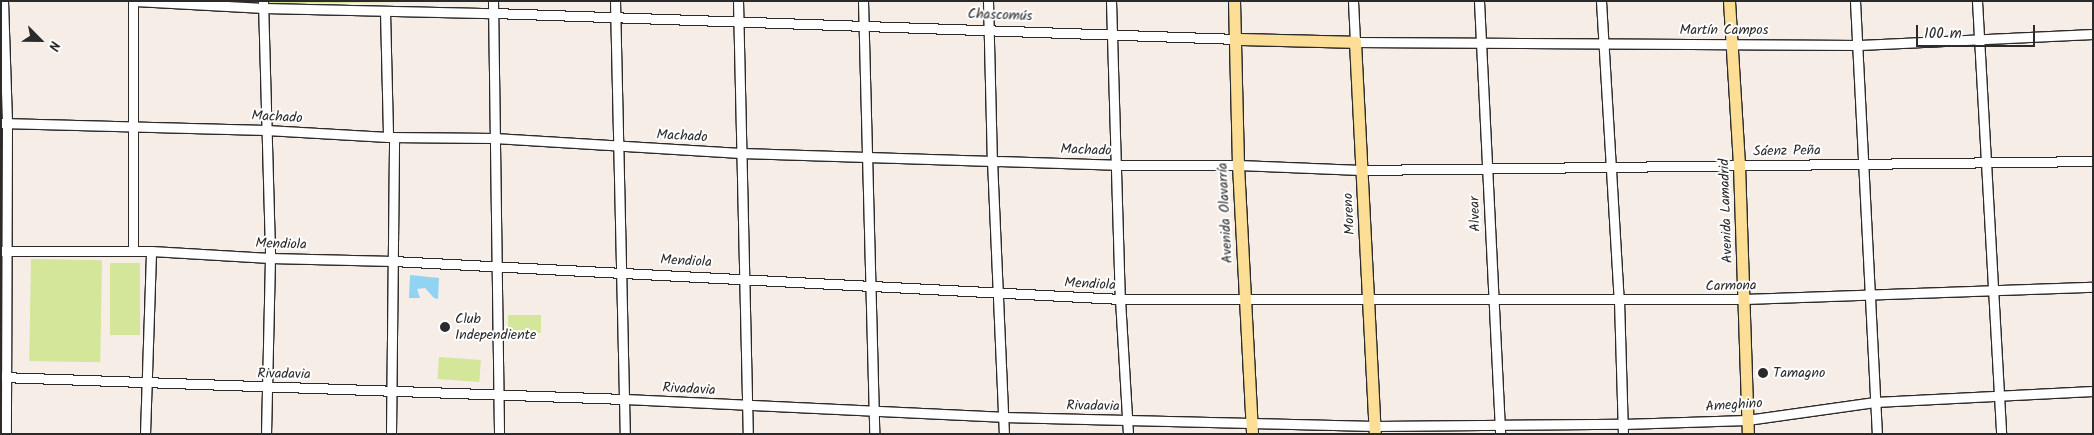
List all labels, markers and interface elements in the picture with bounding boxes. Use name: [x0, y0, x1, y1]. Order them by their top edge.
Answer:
street label: Chascomús: [967, 5, 1033, 25]
north arrow: [15, 15, 65, 65]
scale bar: [1919, 15, 2038, 47]
street label: Martín Campos: [1679, 22, 1769, 38]
text: 100 m: [1924, 22, 1962, 46]
text: N: [42, 37, 66, 54]
street label: Machado: [251, 107, 303, 127]
street label: Machado: [656, 126, 708, 146]
street label: Machado: [1060, 141, 1112, 159]
street label: Sáenz Peña: [1753, 142, 1821, 160]
street label: Avenida Lamadrid: [1716, 158, 1736, 264]
street label: Avenida Olavarría: [1214, 162, 1236, 264]
street label: Moreno: [1340, 193, 1358, 235]
street label: Alvear: [1466, 196, 1484, 232]
street label: Mendiola: [255, 235, 307, 253]
street label: Mendiola: [660, 251, 712, 271]
street label: Mendiola: [1064, 274, 1116, 294]
street label: Carmona: [1705, 277, 1757, 295]
place label: Club Independiente: [455, 311, 536, 344]
marker: Club Independiente: [439, 321, 451, 333]
street label: Rivadavia: [257, 365, 311, 383]
place label: Tamagno: [1773, 365, 1825, 381]
marker: Tamagno: [1757, 367, 1769, 379]
street label: Rivadavia: [662, 379, 716, 399]
street label: Ameghino: [1705, 395, 1763, 415]
street label: Rivadavia: [1066, 397, 1120, 415]

